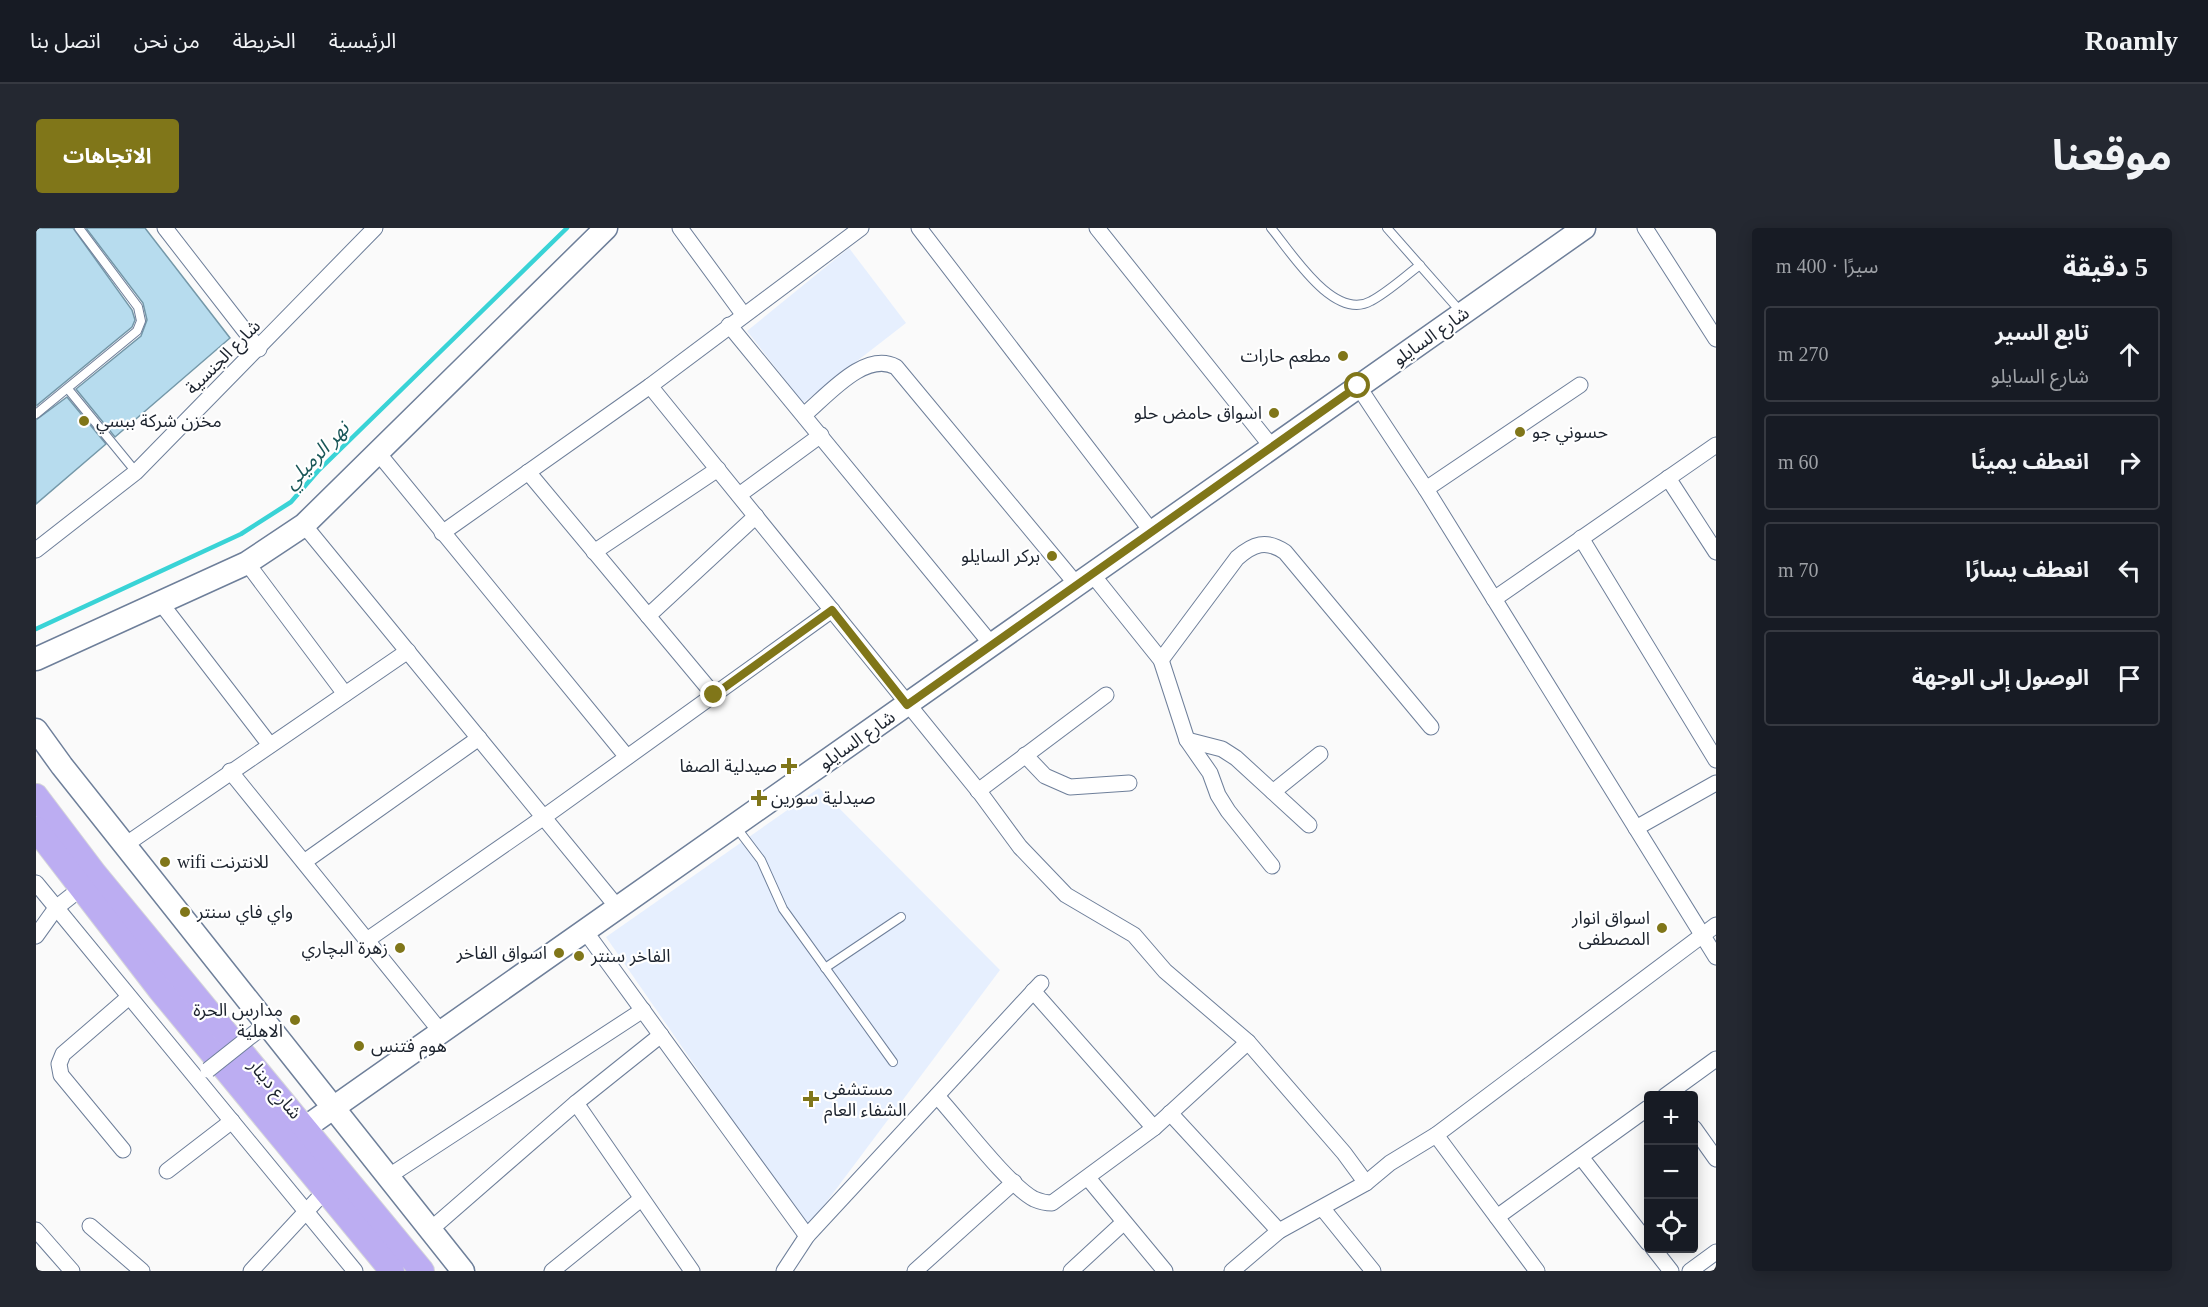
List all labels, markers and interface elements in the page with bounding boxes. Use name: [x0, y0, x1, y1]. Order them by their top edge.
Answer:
text: Roamly: [2085, 25, 2178, 56]
text: اتصل بنا: [30, 29, 101, 53]
text: من نحن: [134, 29, 200, 53]
text: الخريطة: [233, 29, 296, 53]
text: الرئيسية: [329, 29, 396, 53]
button: الاتجاهات: [36, 119, 179, 193]
text: موقعنا: [2052, 133, 2172, 179]
text: 5 دقيقة: [2063, 253, 2148, 282]
text: سيرًا · 400 m: [1776, 255, 1879, 277]
street label: شارع السايلو: [1389, 302, 1475, 373]
street label: شارع الجنسية: [182, 316, 267, 401]
text: تابع السير: [1995, 320, 2089, 345]
icon: ahead: [2113, 338, 2146, 371]
text: 270 m: [1778, 343, 1829, 365]
place label: مطعم حارات: [1241, 346, 1331, 369]
marker: مطعم حارات: [1336, 349, 1350, 363]
text: شارع السايلو: [1991, 365, 2089, 387]
route start: [1344, 372, 1370, 398]
place label: اسواق حامض حلو: [1134, 403, 1262, 424]
marker: اسواق حامض حلو: [1267, 406, 1281, 420]
place label: مخزن شركة ببسي: [96, 411, 222, 434]
marker: مخزن شركة ببسي: [77, 414, 91, 428]
water label: نهر الرميلي: [279, 416, 358, 496]
place label: حسوني جو: [1532, 422, 1608, 445]
marker: حسوني جو: [1513, 425, 1527, 439]
icon: right: [2113, 446, 2146, 479]
text: انعطف يمينًا: [1971, 449, 2089, 474]
text: 60 m: [1778, 451, 1819, 473]
place label: بركر السايلو: [961, 546, 1040, 567]
marker: بركر السايلو: [1045, 549, 1059, 563]
icon: left: [2113, 554, 2146, 587]
text: انعطف يسارًا: [1965, 557, 2089, 582]
text: 70 m: [1778, 559, 1819, 581]
icon: arrive: [2113, 662, 2146, 695]
text: الوصول إلى الوجهة: [1912, 665, 2089, 690]
route end: [700, 681, 726, 707]
street label: شارع السايلو: [815, 706, 901, 777]
place label: صيدلية الصفا: [680, 756, 777, 776]
marker: صيدلية الصفا: [782, 759, 796, 773]
place label: صيدلية سورين: [771, 788, 875, 809]
marker: صيدلية سورين: [752, 791, 766, 805]
place label: wifi للانترنت: [177, 852, 269, 873]
marker: wifi للانترنت: [158, 855, 172, 869]
place label: واي فاي سنتر: [196, 902, 293, 925]
marker: واي فاي سنتر: [178, 905, 192, 919]
place label: اسواق انوار المصطفى: [1571, 908, 1650, 950]
marker: اسواق انوار المصطفى: [1655, 921, 1669, 935]
place label: زهرة البچاري: [301, 938, 388, 961]
marker: زهرة البچاري: [393, 941, 407, 955]
place label: اسواق الفاخر: [456, 943, 547, 964]
marker: اسواق الفاخر: [552, 946, 566, 960]
place label: الفاخر سنتر: [590, 946, 670, 967]
marker: الفاخر سنتر: [572, 949, 586, 963]
place label: مدارس الحرة الاهلية: [193, 1000, 283, 1041]
marker: مدارس الحرة الاهلية: [288, 1013, 302, 1027]
place label: هوم فتنس: [371, 1036, 447, 1060]
marker: هوم فتنس: [352, 1039, 366, 1053]
street label: شارع دينار: [241, 1054, 306, 1125]
place label: مستشفى الشفاء العام: [824, 1079, 907, 1124]
marker: مستشفى الشفاء العام: [802, 1090, 820, 1108]
map controls: [1644, 1091, 1698, 1253]
button: +: [1644, 1091, 1698, 1145]
button: −: [1644, 1145, 1698, 1199]
button: locate: [1644, 1199, 1698, 1253]

